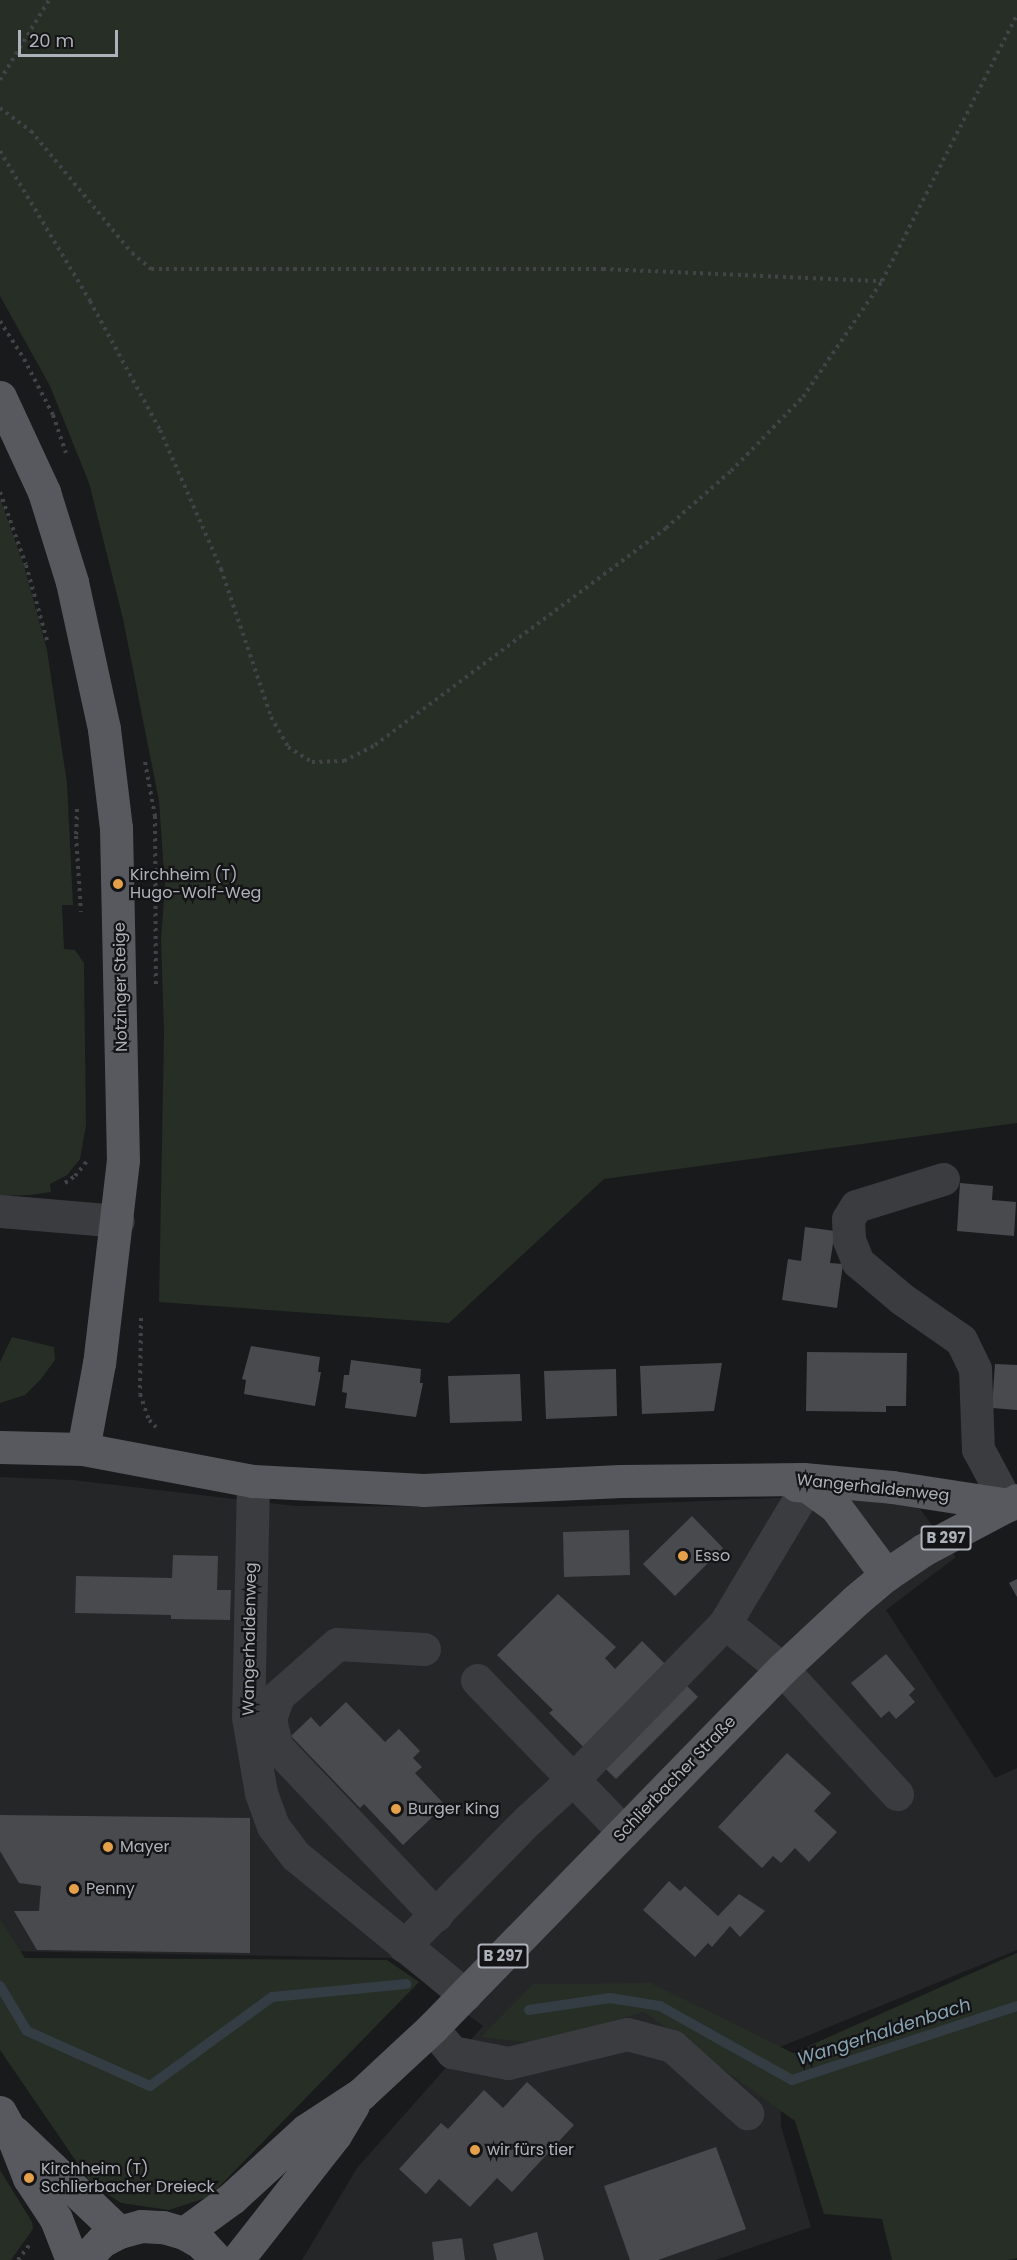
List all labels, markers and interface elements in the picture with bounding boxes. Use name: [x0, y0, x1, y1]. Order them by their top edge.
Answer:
scale bar: [21, 18, 122, 56]
text: 20 m: [29, 28, 74, 53]
place label: Kirchheim (T) Hugo-Wolf-Weg: [130, 865, 261, 903]
marker: Kirchheim (T) Hugo-Wolf-Weg: [111, 877, 125, 891]
street label: Notzinger Steige: [110, 922, 132, 1052]
street label: Wangerhaldenweg: [796, 1470, 950, 1506]
road number: B 297: [920, 1526, 972, 1550]
place label: Esso: [695, 1546, 730, 1566]
marker: Esso: [676, 1549, 690, 1563]
street label: Wangerhaldenweg: [239, 1562, 261, 1716]
street label: Schlierbacher Straße: [610, 1712, 740, 1846]
place label: Burger King: [408, 1799, 500, 1819]
marker: Burger King: [389, 1802, 403, 1816]
place label: Mayer: [120, 1837, 169, 1857]
marker: Mayer: [101, 1840, 115, 1854]
place label: Penny: [86, 1879, 135, 1899]
marker: Penny: [67, 1882, 81, 1896]
road number: B 297: [478, 1944, 528, 1968]
water label: Wangerhaldenbach: [795, 1994, 973, 2070]
place label: wir fürs tier: [487, 2140, 574, 2160]
marker: wir fürs tier: [468, 2143, 482, 2157]
place label: Kirchheim (T) Schlierbacher Dreieck: [41, 2159, 215, 2197]
marker: Kirchheim (T) Schlierbacher Dreieck: [22, 2171, 36, 2185]

